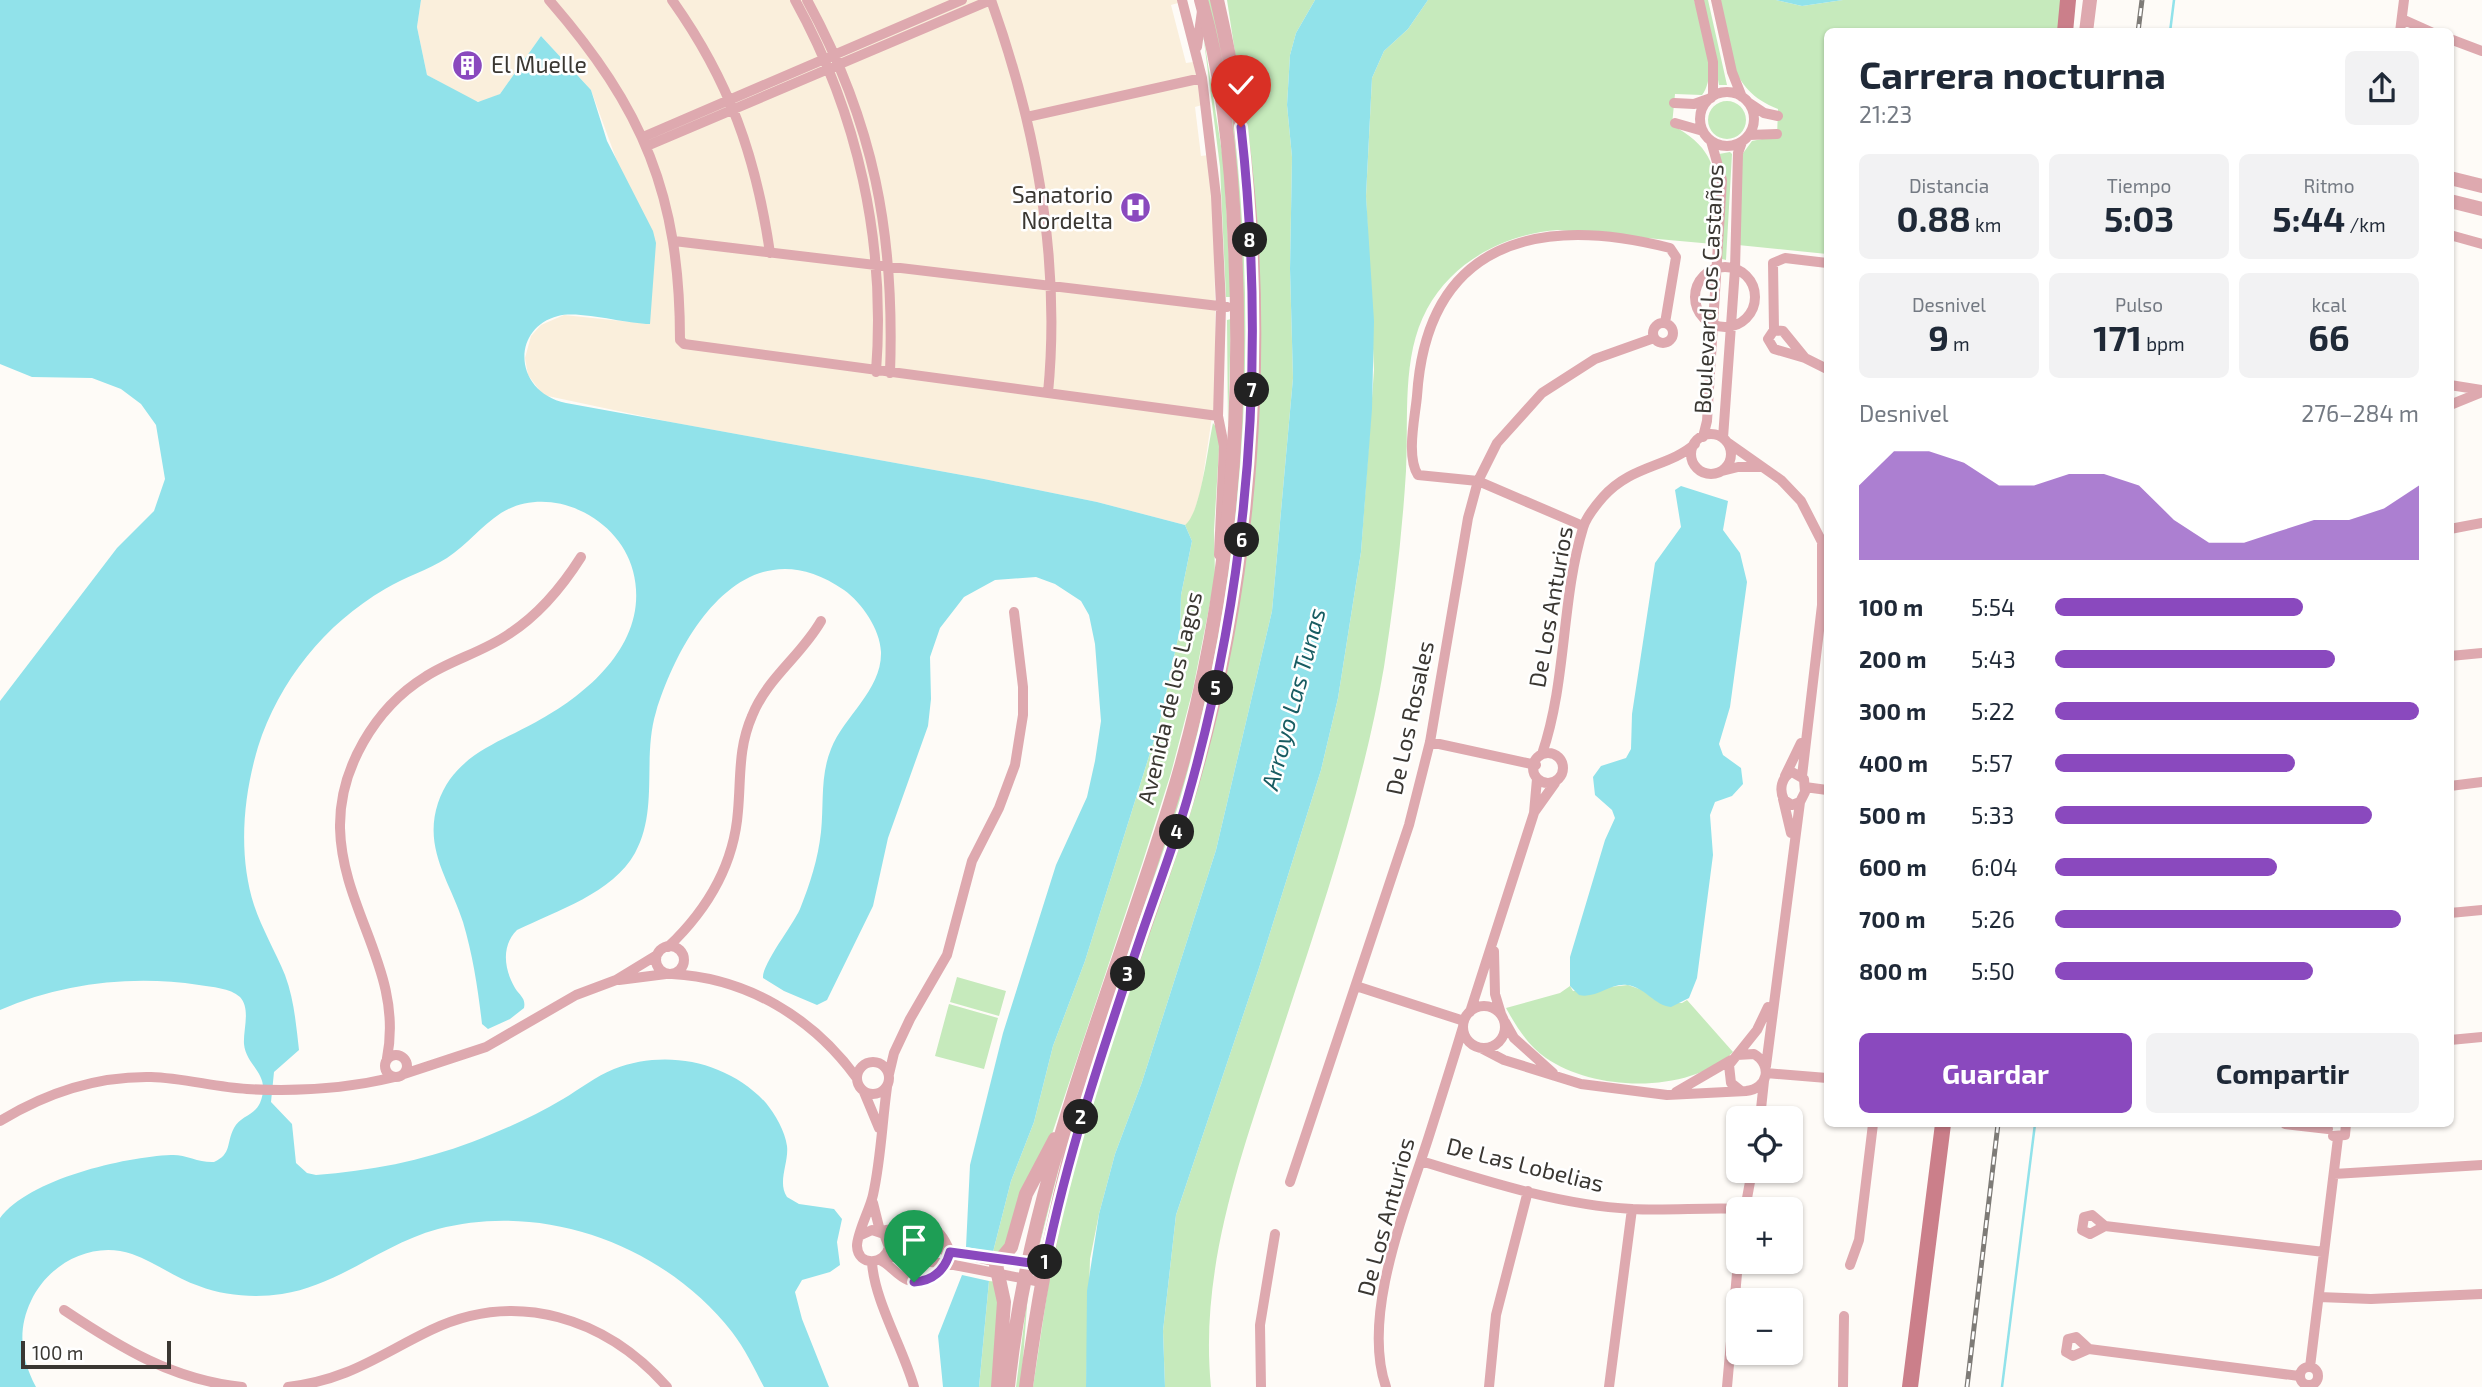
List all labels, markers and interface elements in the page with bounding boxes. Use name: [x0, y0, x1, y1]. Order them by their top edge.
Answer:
building icon: El Muelle: [451, 48, 485, 82]
place label: El Muelle: [491, 50, 587, 78]
text: Carrera nocturna: [1859, 51, 2166, 97]
button: share: [2345, 51, 2419, 125]
pin: [1211, 55, 1271, 127]
icon: check: [1222, 66, 1260, 104]
text: 21:23: [1859, 100, 1912, 128]
street label: Boulevard Los Castaños: [1687, 163, 1729, 415]
text: Distancia: [1909, 174, 1989, 197]
text: Tiempo: [2107, 174, 2171, 197]
text: Ritmo: [2303, 174, 2355, 197]
place label: Sanatorio Nordelta: [1012, 180, 1113, 234]
hospital icon: Sanatorio Nordelta: [1119, 191, 1153, 225]
text: 0.88: [1897, 197, 1971, 239]
text: 5:03: [2104, 197, 2174, 239]
text: 5:44: [2272, 197, 2345, 239]
text: km: [1971, 213, 2001, 236]
text: /km: [2345, 213, 2386, 236]
pin: 8: [1232, 222, 1268, 258]
text: 8: [1244, 228, 1255, 251]
text: Desnivel: [1912, 293, 1986, 316]
text: Pulso: [2115, 293, 2163, 316]
text: kcal: [2312, 293, 2346, 316]
text: 9: [1928, 316, 1949, 358]
text: 171: [2093, 316, 2142, 358]
text: 66: [2308, 316, 2350, 358]
text: m: [1949, 332, 1970, 355]
text: bpm: [2142, 332, 2185, 355]
pin: 7: [1234, 372, 1270, 408]
text: 7: [1246, 378, 1257, 401]
text: Desnivel: [1859, 399, 1949, 427]
text: 276–284 m: [2301, 399, 2419, 427]
pin: 6: [1224, 522, 1260, 558]
street label: De Los Anturios: [1522, 524, 1578, 690]
text: 6: [1236, 528, 1247, 551]
street label: Avenida de los Lagos: [1131, 589, 1207, 807]
text: 100 m: [1859, 593, 1923, 621]
text: 5:54: [1971, 593, 2015, 621]
water label: Arroyo Las Tunas: [1254, 604, 1331, 794]
street label: De Los Rosales: [1379, 638, 1439, 797]
text: 200 m: [1859, 645, 1927, 673]
text: 5:43: [1971, 645, 2016, 673]
pin: 5: [1198, 670, 1234, 706]
text: 5: [1210, 676, 1221, 699]
text: 300 m: [1859, 697, 1926, 725]
text: 5:22: [1971, 697, 2015, 725]
text: 400 m: [1859, 749, 1928, 777]
text: 5:57: [1971, 749, 2013, 777]
text: 500 m: [1859, 801, 1926, 829]
text: 5:33: [1971, 801, 2014, 829]
pin: 4: [1160, 814, 1194, 850]
text: 4: [1170, 820, 1183, 843]
text: 600 m: [1859, 853, 1927, 881]
text: 6:04: [1971, 853, 2018, 881]
text: 700 m: [1859, 905, 1925, 933]
text: 5:26: [1971, 905, 2015, 933]
pin: 3: [1110, 956, 1146, 992]
text: 800 m: [1859, 957, 1928, 985]
text: 5:50: [1971, 957, 2015, 985]
text: 3: [1122, 962, 1133, 985]
button: Guardar: [1859, 1033, 2132, 1113]
button: Compartir: [2146, 1033, 2419, 1113]
pin: 2: [1064, 1100, 1098, 1134]
text: 2: [1075, 1105, 1086, 1128]
map controls: [1726, 1106, 1803, 1365]
button: locate: [1726, 1106, 1803, 1183]
street label: De Las Lobelias: [1444, 1131, 1607, 1197]
street label: De Los Anturios: [1350, 1134, 1420, 1299]
button: +: [1726, 1197, 1803, 1274]
pin: [884, 1210, 944, 1282]
icon: arrive: [895, 1221, 933, 1259]
pin: 1: [1028, 1244, 1062, 1280]
text: 1: [1040, 1250, 1049, 1273]
button: −: [1726, 1288, 1803, 1365]
scale bar: [21, 1338, 172, 1370]
text: 100 m: [32, 1341, 83, 1364]

